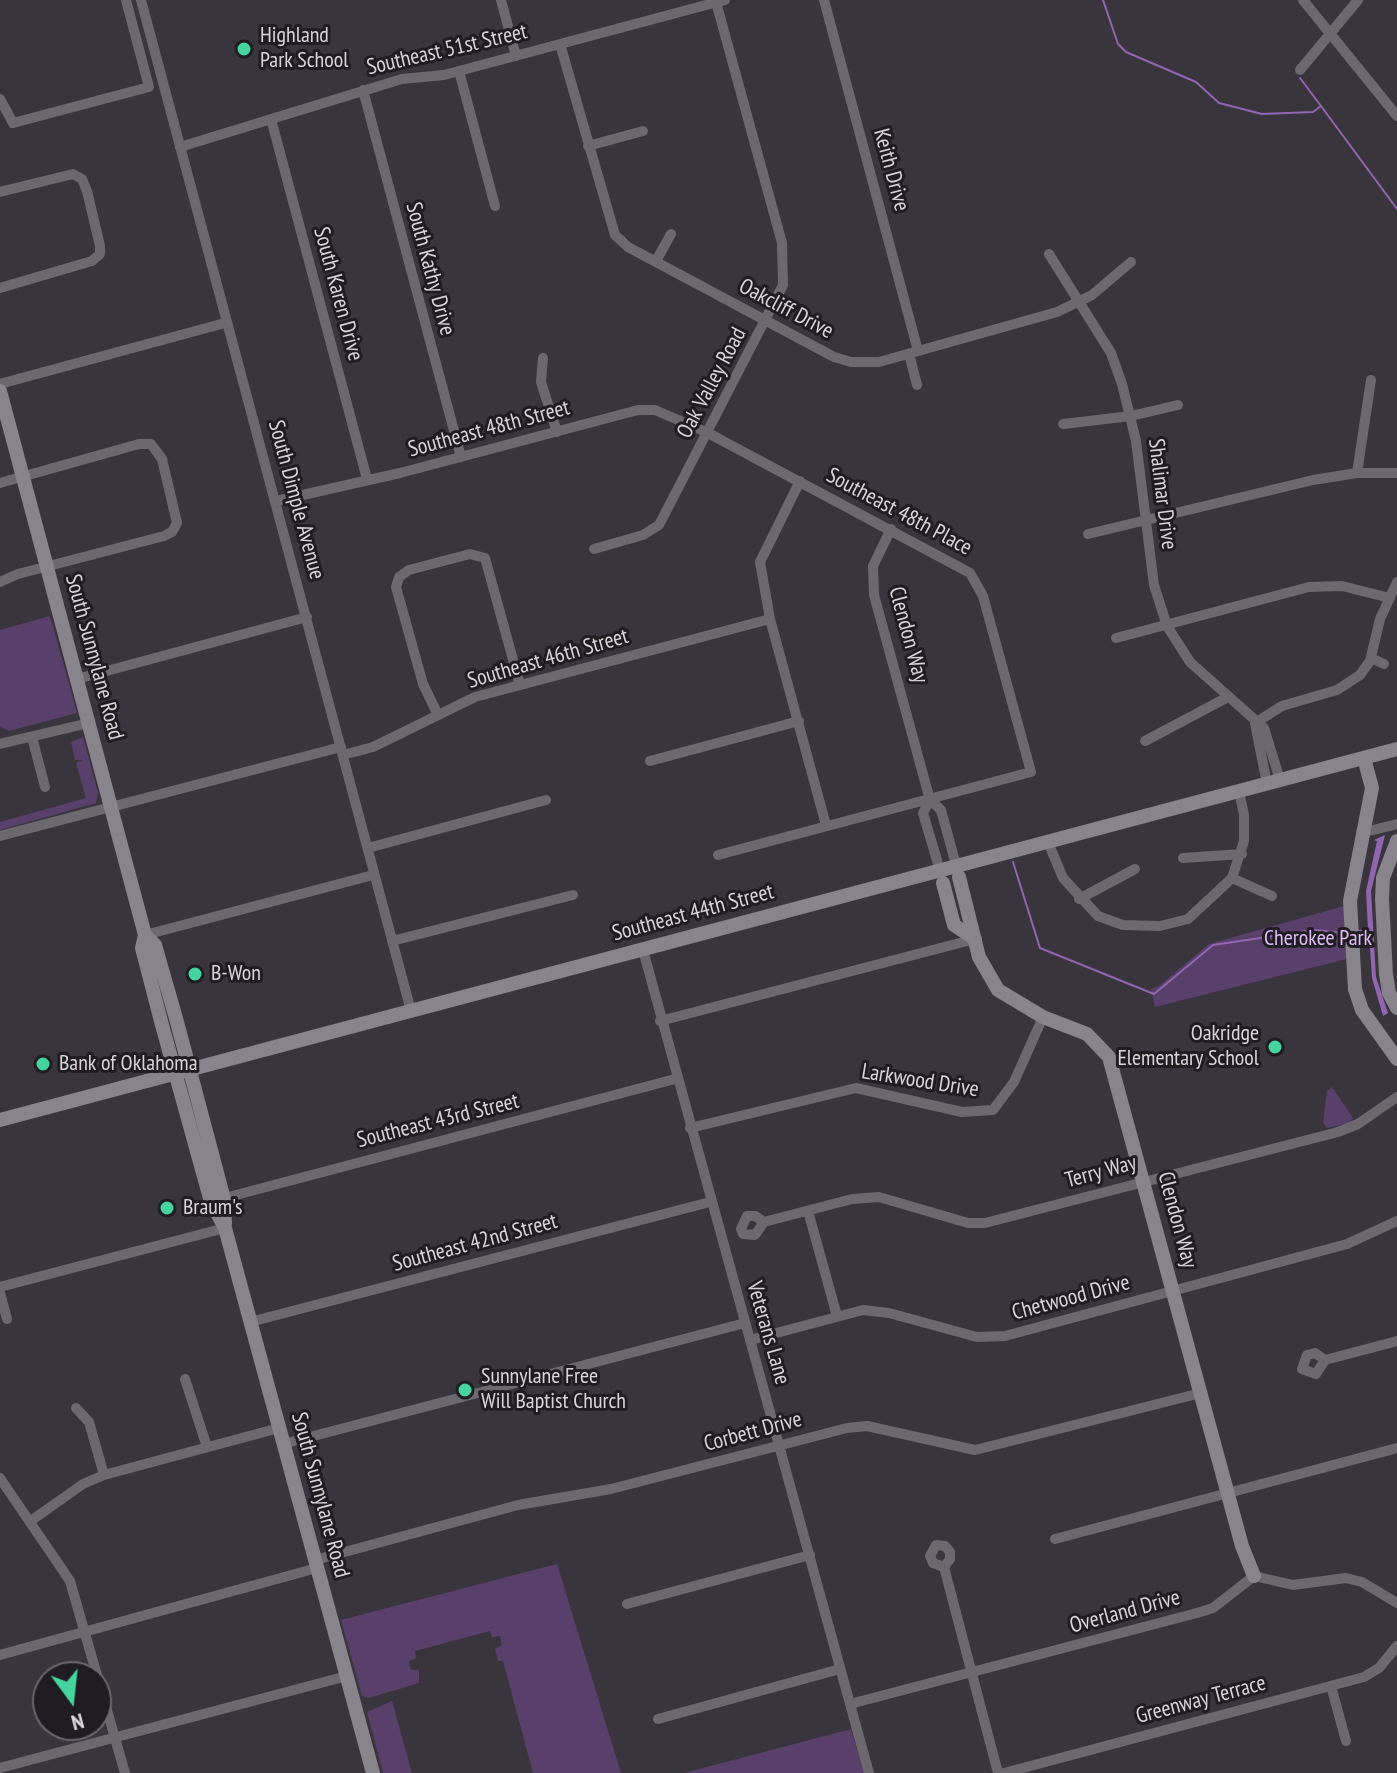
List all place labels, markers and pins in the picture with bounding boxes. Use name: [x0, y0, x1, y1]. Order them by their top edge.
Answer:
place label: Highland Park School: [260, 23, 348, 74]
marker: Highland Park School: [235, 40, 253, 58]
place label: B-Won: [211, 961, 261, 987]
marker: B-Won: [186, 965, 204, 983]
place label: Oakridge Elementary School: [1117, 1021, 1259, 1072]
marker: Oakridge Elementary School: [1266, 1038, 1284, 1056]
place label: Bank of Oklahoma: [59, 1051, 197, 1077]
marker: Bank of Oklahoma: [34, 1055, 52, 1073]
place label: Braum's: [183, 1195, 242, 1221]
marker: Braum's: [158, 1199, 176, 1217]
place label: Sunnylane Free Will Baptist Church: [481, 1364, 626, 1416]
marker: Sunnylane Free Will Baptist Church: [456, 1381, 474, 1399]

